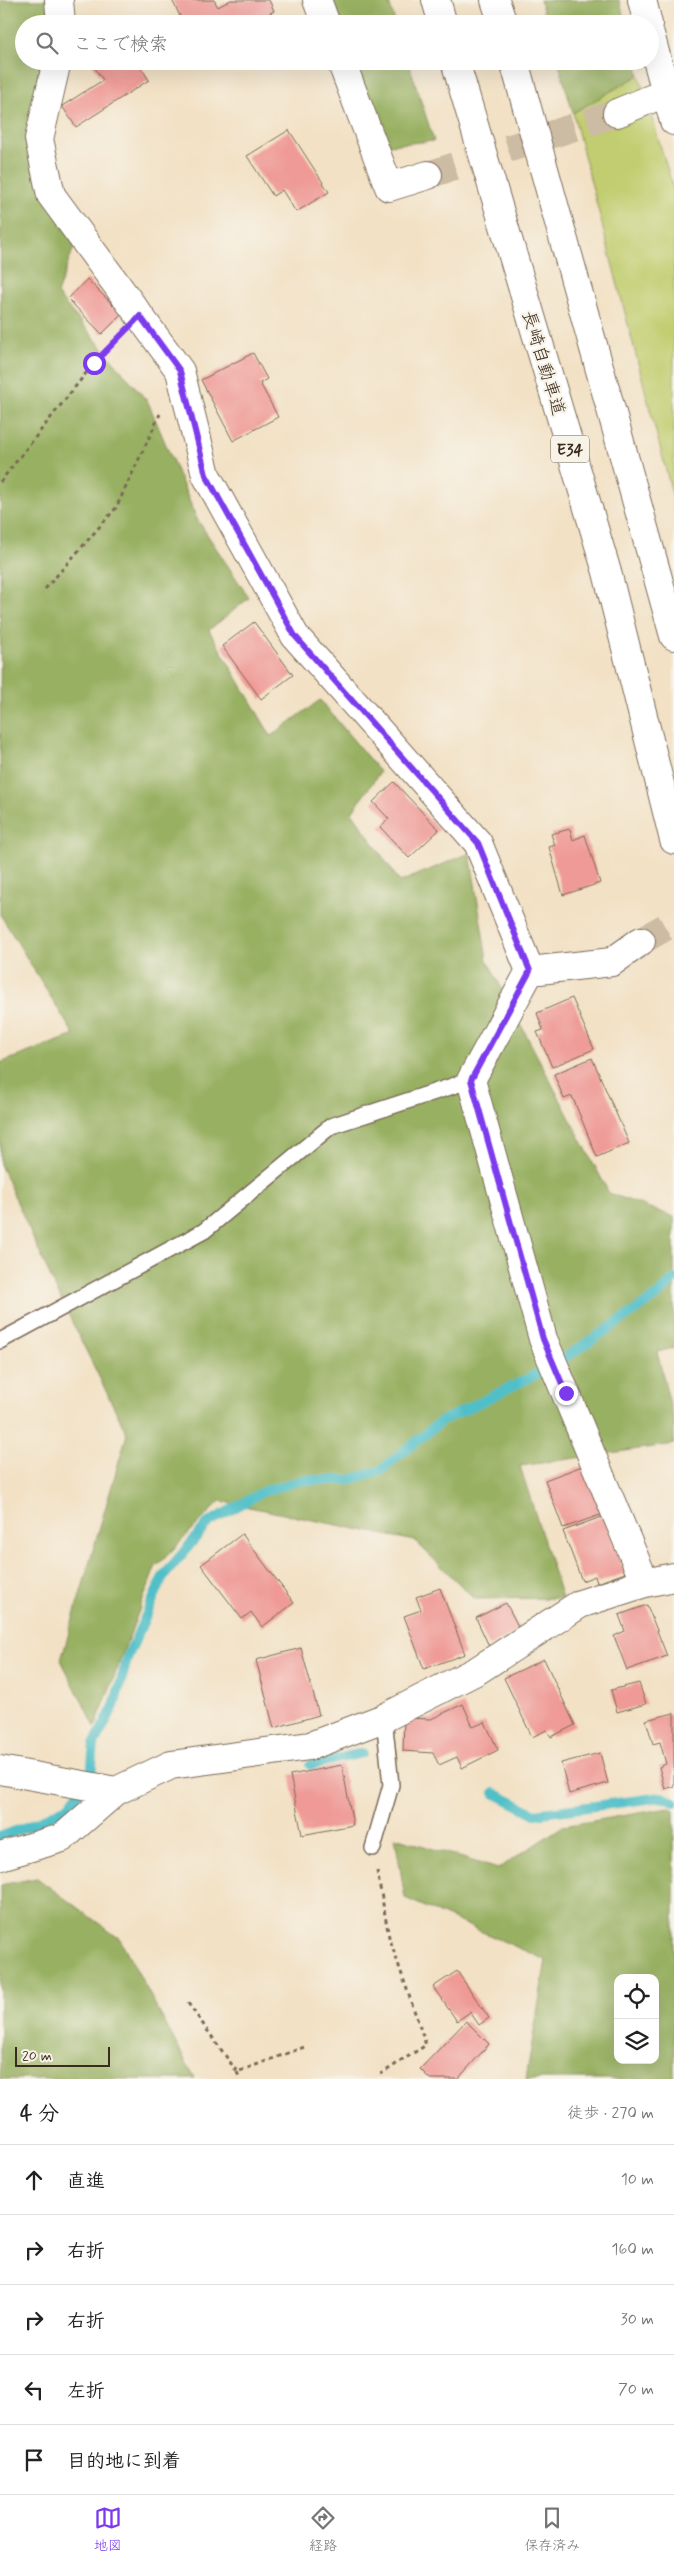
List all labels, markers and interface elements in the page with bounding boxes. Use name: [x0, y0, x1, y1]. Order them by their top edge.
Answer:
search box: [15, 15, 659, 70]
icon: search: [33, 29, 61, 57]
text: ここで検索: [73, 32, 168, 57]
street label: 長崎自動車道: [516, 308, 570, 418]
route start: [83, 352, 106, 375]
road number: E34: [551, 436, 589, 462]
route end: [555, 1382, 578, 1405]
map controls: [614, 1974, 659, 2064]
button: locate: [614, 1974, 659, 2019]
button: layers: [614, 2019, 659, 2064]
scale bar: [15, 2044, 110, 2067]
text: 20 m: [22, 2047, 52, 2065]
text: 4 分: [20, 2100, 59, 2128]
text: 徒歩 · 270 m: [567, 2103, 654, 2124]
icon: ahead: [20, 2166, 48, 2194]
text: 直進: [67, 2169, 105, 2194]
text: 10 m: [621, 2169, 654, 2190]
icon: right: [20, 2236, 48, 2264]
text: 右折: [67, 2239, 105, 2264]
text: 160 m: [611, 2239, 654, 2260]
icon: right: [20, 2306, 48, 2334]
text: 右折: [67, 2309, 105, 2334]
text: 30 m: [621, 2309, 654, 2330]
icon: left: [20, 2376, 48, 2404]
text: 左折: [67, 2379, 105, 2404]
text: 70 m: [618, 2379, 654, 2400]
icon: arrive: [20, 2446, 48, 2474]
text: 目的地に到着: [67, 2449, 181, 2474]
tab: 地図: [94, 2504, 122, 2555]
tab: 経路: [309, 2504, 337, 2555]
tab: 保存済み: [524, 2504, 580, 2555]

